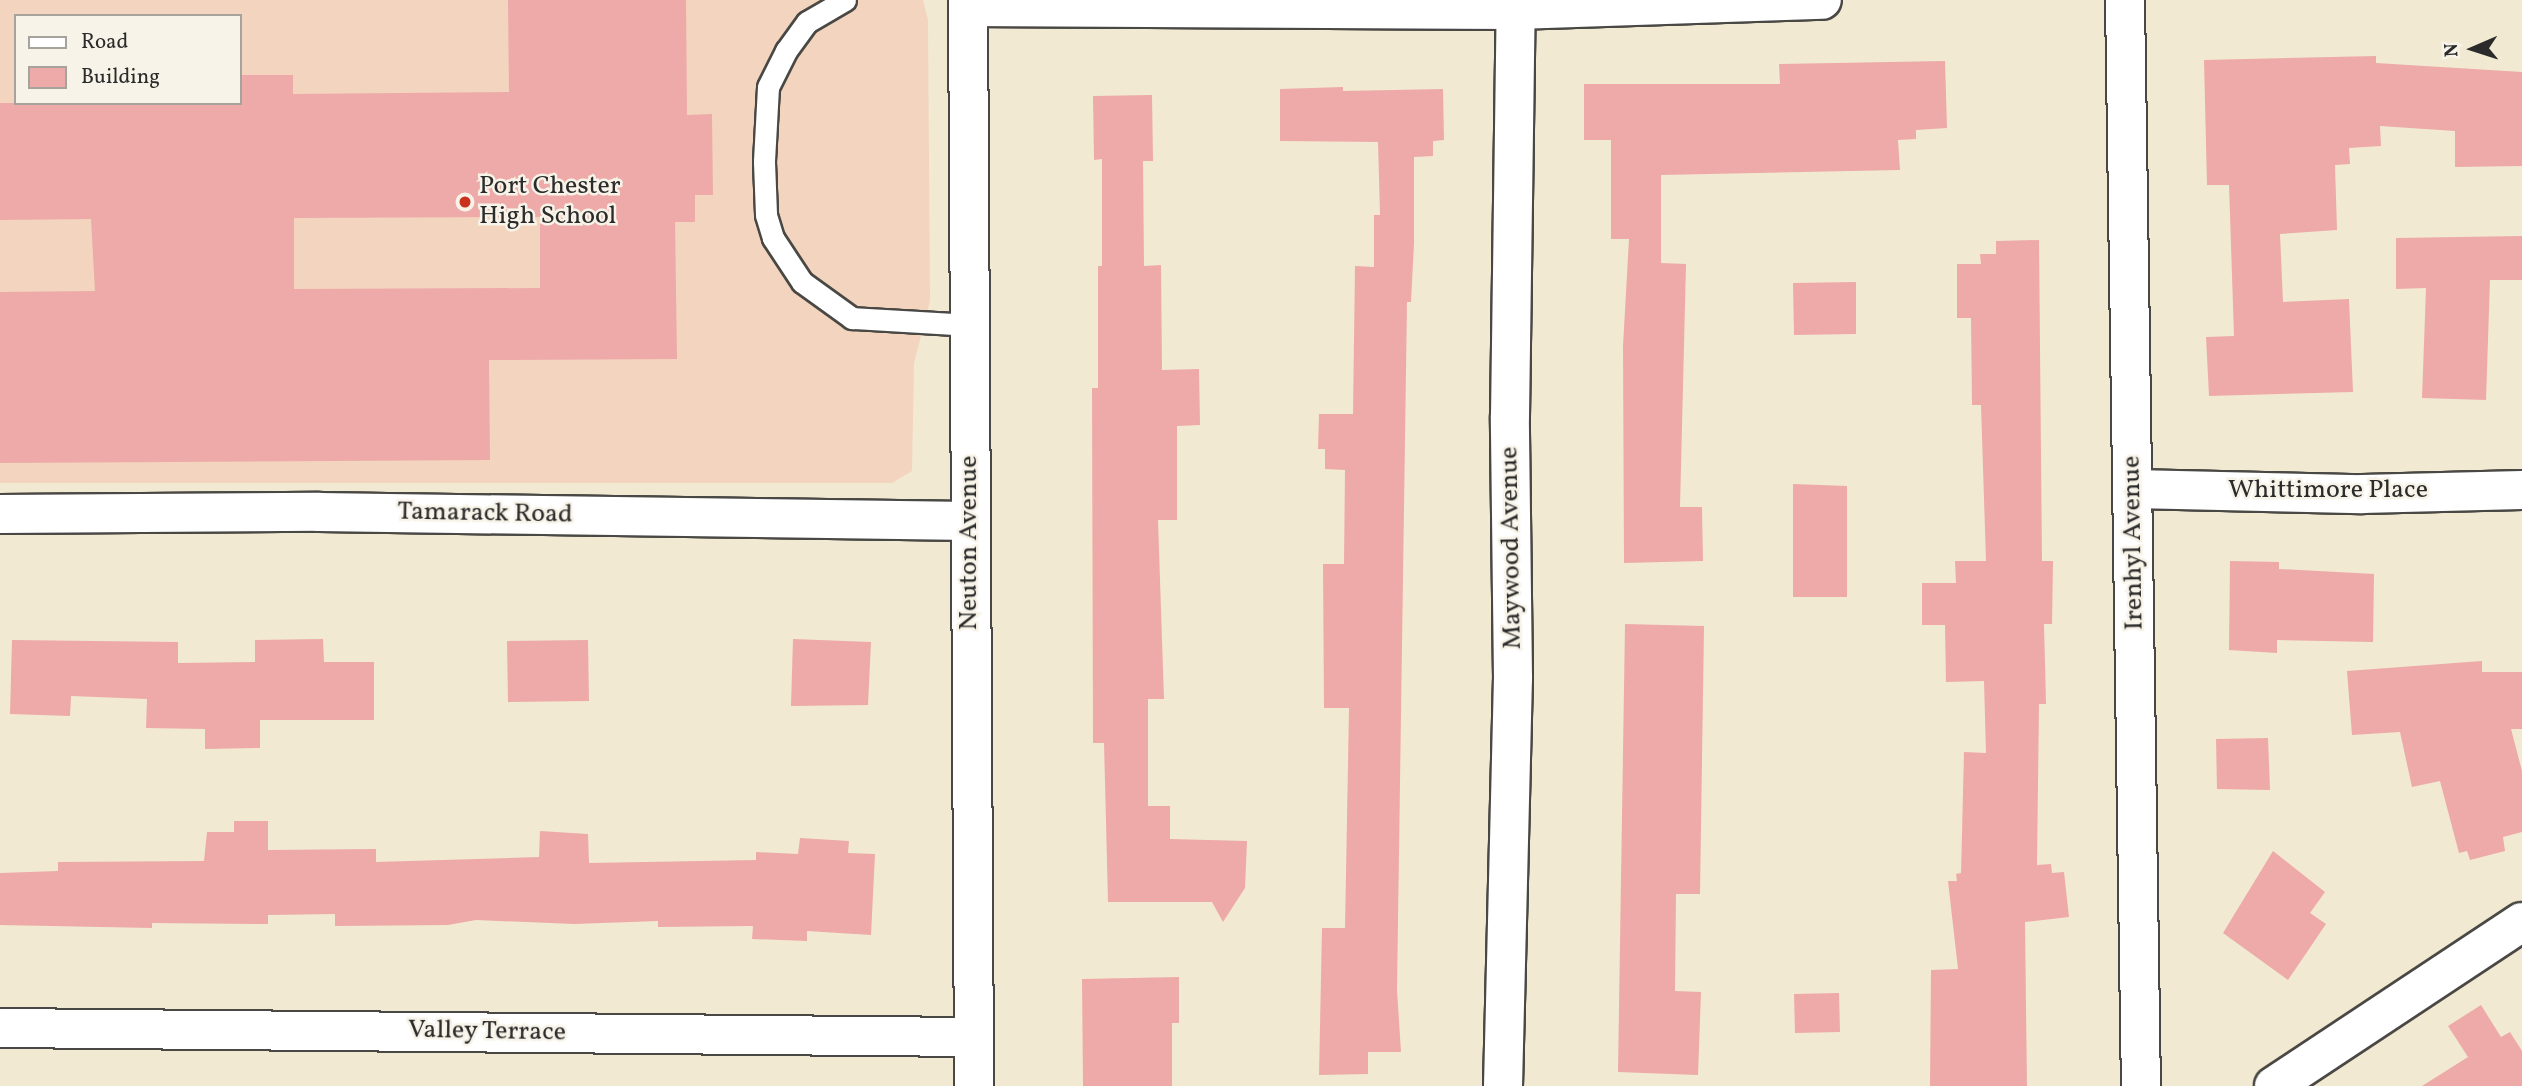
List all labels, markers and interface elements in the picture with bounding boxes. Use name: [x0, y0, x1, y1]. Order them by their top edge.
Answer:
legend: [14, 14, 242, 105]
north arrow: [2438, 14, 2508, 84]
text: Road: [81, 28, 128, 57]
text: N: [2439, 43, 2465, 58]
text: Building: [81, 63, 160, 92]
place label: Port Chester High School: [479, 171, 621, 232]
marker: Port Chester High School: [457, 194, 473, 210]
street label: Maywood Avenue: [1495, 446, 1529, 650]
street label: Irenhyl Avenue: [2117, 455, 2151, 631]
street label: Neuton Avenue: [954, 456, 986, 630]
street label: Whittimore Place: [2228, 475, 2428, 507]
street label: Tamarack Road: [397, 497, 573, 531]
street label: Valley Terrace: [407, 1015, 567, 1049]

